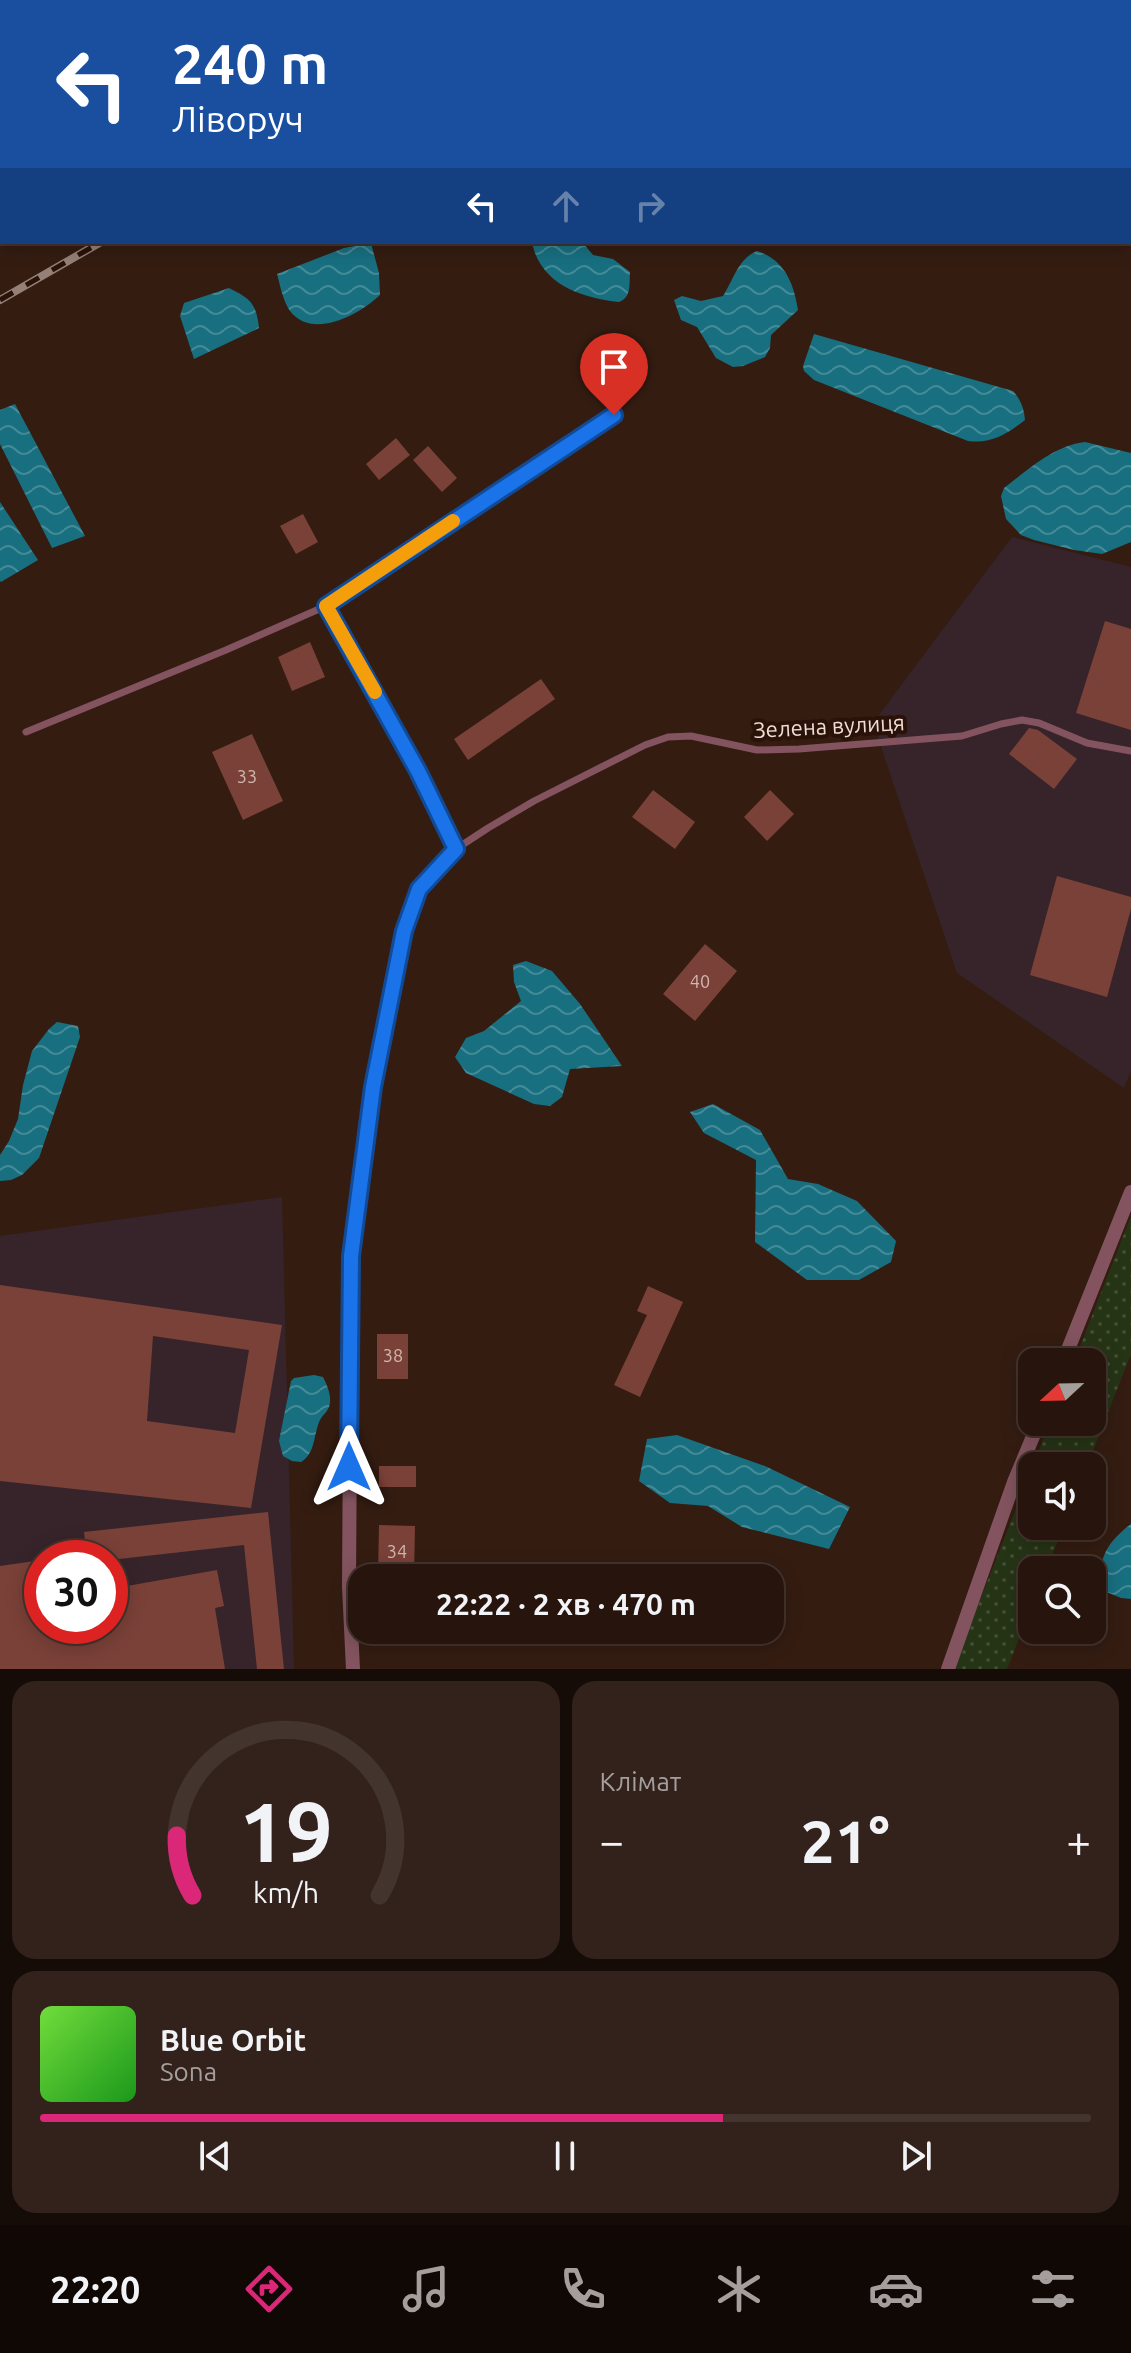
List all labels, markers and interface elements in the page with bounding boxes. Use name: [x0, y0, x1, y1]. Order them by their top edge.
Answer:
icon: left: [40, 32, 144, 136]
text: 240 m: [172, 32, 328, 95]
text: Ліворуч: [172, 98, 304, 139]
icon: left: [460, 184, 504, 228]
icon: ahead: [544, 184, 588, 228]
icon: right: [628, 184, 672, 228]
pin: [580, 333, 648, 415]
icon: arrive: [592, 345, 636, 389]
street label: Зелена вулиця: [753, 709, 905, 742]
house number: 33: [237, 766, 257, 786]
house number: 40: [690, 971, 710, 991]
house number: 38: [383, 1345, 403, 1365]
north arrow: [1018, 1348, 1106, 1436]
map controls: [1018, 1348, 1106, 1644]
position arrow: [307, 1425, 391, 1509]
button: sound: [1018, 1452, 1106, 1540]
speed limit sign: 30: [24, 1540, 128, 1644]
house number: 34: [387, 1541, 407, 1561]
button: search: [1018, 1556, 1106, 1644]
text: 22:22 · 2 хв · 470 m: [436, 1587, 696, 1621]
text: Клімат: [600, 1767, 681, 1796]
text: 19: [239, 1784, 333, 1878]
text: 21°: [801, 1807, 890, 1874]
text: −: [600, 1816, 624, 1865]
text: +: [1066, 1816, 1091, 1865]
text: km/h: [253, 1876, 319, 1908]
text: Blue Orbit: [160, 2023, 306, 2057]
text: Sona: [160, 2057, 217, 2086]
icon: previous: [193, 2134, 237, 2178]
icon: pause: [543, 2134, 587, 2178]
icon: next: [894, 2134, 938, 2178]
icon: directions: [241, 2261, 297, 2317]
icon: music: [398, 2261, 454, 2317]
icon: phone: [555, 2261, 611, 2317]
icon: climate: [711, 2261, 767, 2317]
icon: car: [868, 2261, 924, 2317]
icon: filters: [1025, 2261, 1081, 2317]
text: 22:20: [50, 2269, 140, 2310]

